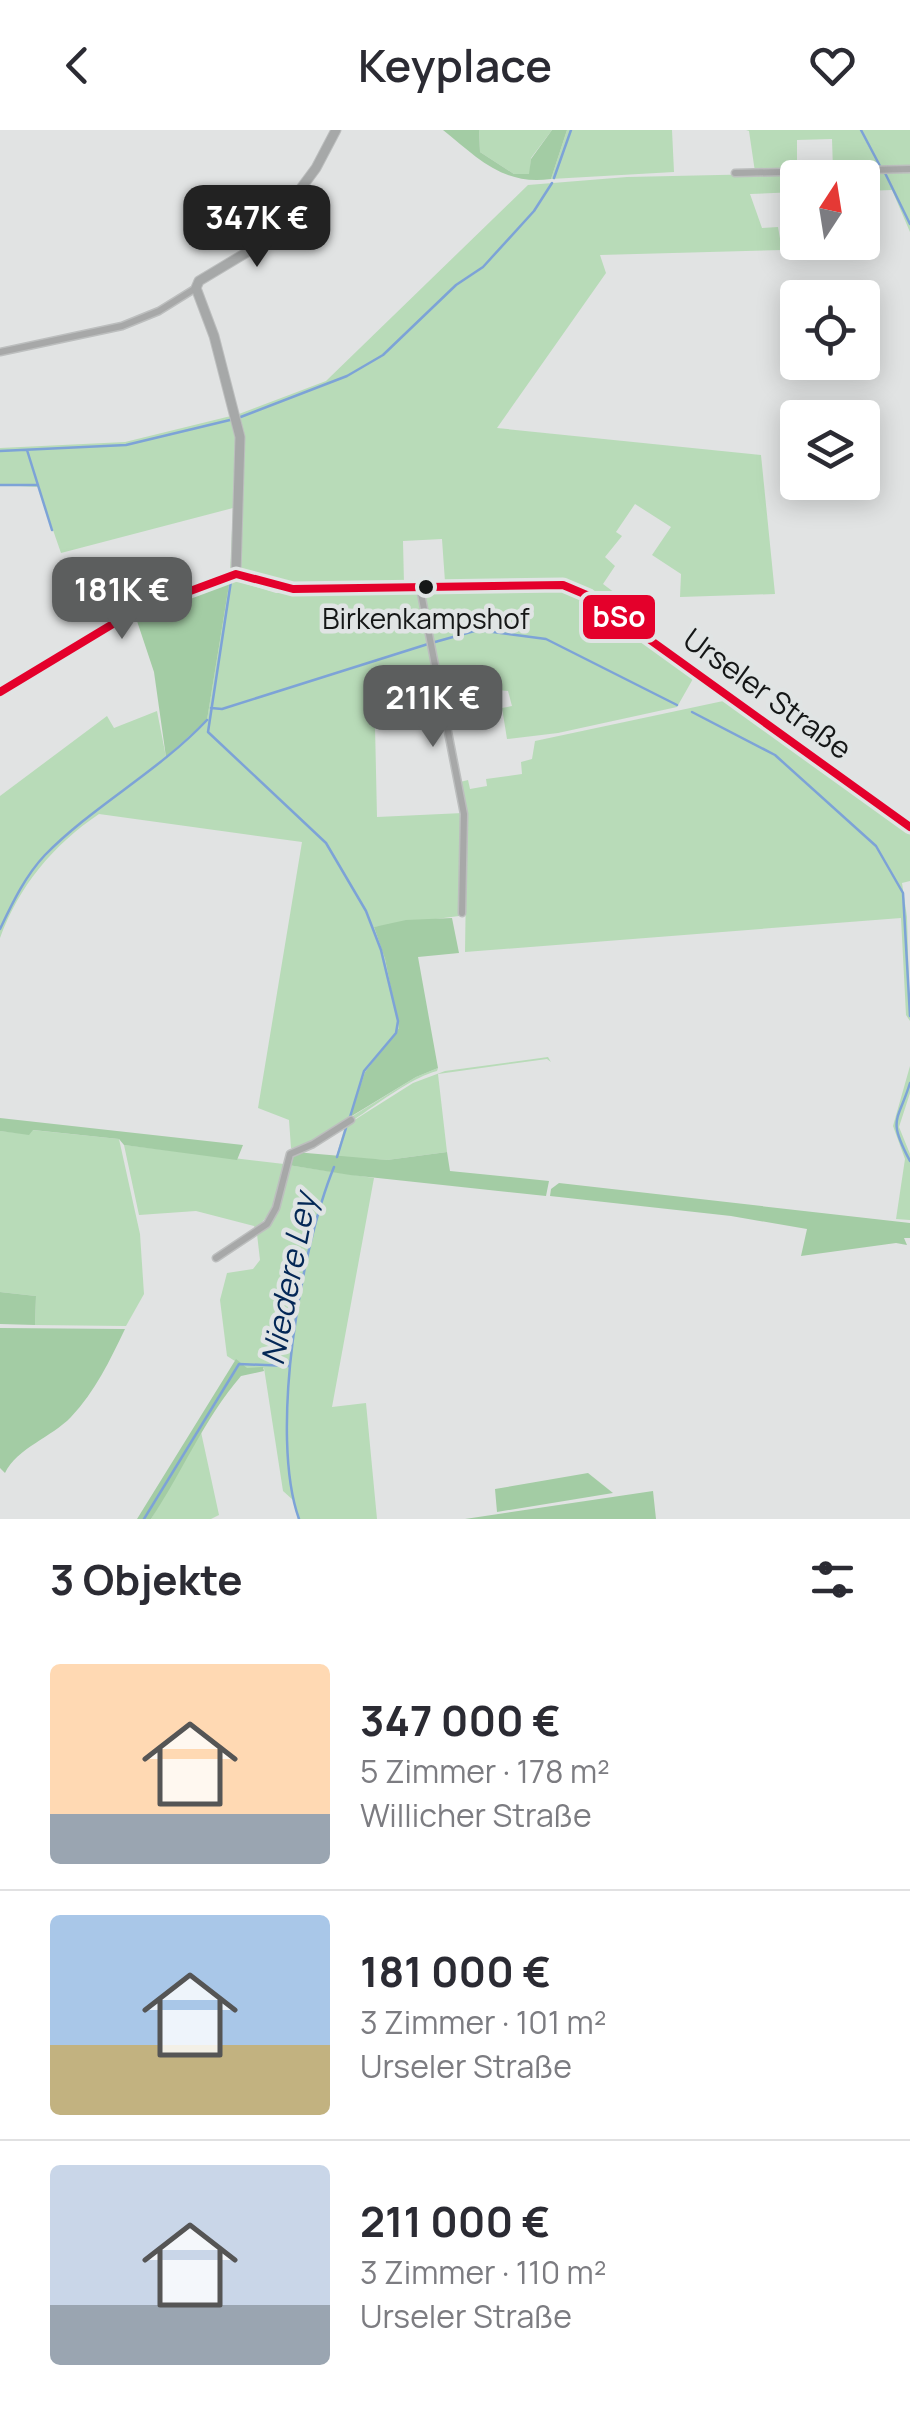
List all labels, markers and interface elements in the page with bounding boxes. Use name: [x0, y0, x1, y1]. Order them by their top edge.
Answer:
text: Keyplace: [358, 34, 552, 96]
icon: back: [50, 38, 105, 93]
icon: heart: [805, 38, 860, 93]
north arrow: [780, 160, 880, 260]
map controls: [780, 160, 880, 500]
pin: 347K €: [176, 185, 338, 270]
text: 347K €: [205, 195, 309, 239]
button: locate: [780, 280, 880, 380]
button: layers: [780, 400, 880, 500]
pin: 181K €: [41, 557, 203, 642]
text: 181K €: [74, 567, 170, 611]
marker: Birkenkampshof: [416, 577, 436, 597]
line badge: bSo: [581, 593, 657, 641]
text: bSo: [593, 597, 645, 635]
place label: Birkenkampshof: [322, 599, 530, 637]
street label: Urseler Straße: [676, 618, 860, 768]
pin: 211K €: [352, 665, 514, 750]
text: 211K €: [385, 675, 481, 719]
water label: Niedere Ley: [250, 1186, 327, 1368]
text: 3 Objekte: [50, 1550, 243, 1608]
icon: filters: [805, 1552, 860, 1607]
text: 347 000 €: [360, 1691, 561, 1749]
icon: home: [130, 1704, 250, 1824]
text: 5 Zimmer · 178 m²: [360, 1749, 610, 1793]
text: Willicher Straße: [360, 1793, 592, 1837]
text: 181 000 €: [360, 1942, 551, 2000]
icon: home: [130, 1955, 250, 2075]
text: 3 Zimmer · 101 m²: [360, 2000, 607, 2044]
text: Urseler Straße: [360, 2044, 572, 2088]
text: 211 000 €: [360, 2192, 550, 2250]
icon: home: [130, 2205, 250, 2325]
text: 3 Zimmer · 110 m²: [360, 2250, 607, 2294]
text: Urseler Straße: [360, 2294, 572, 2338]

